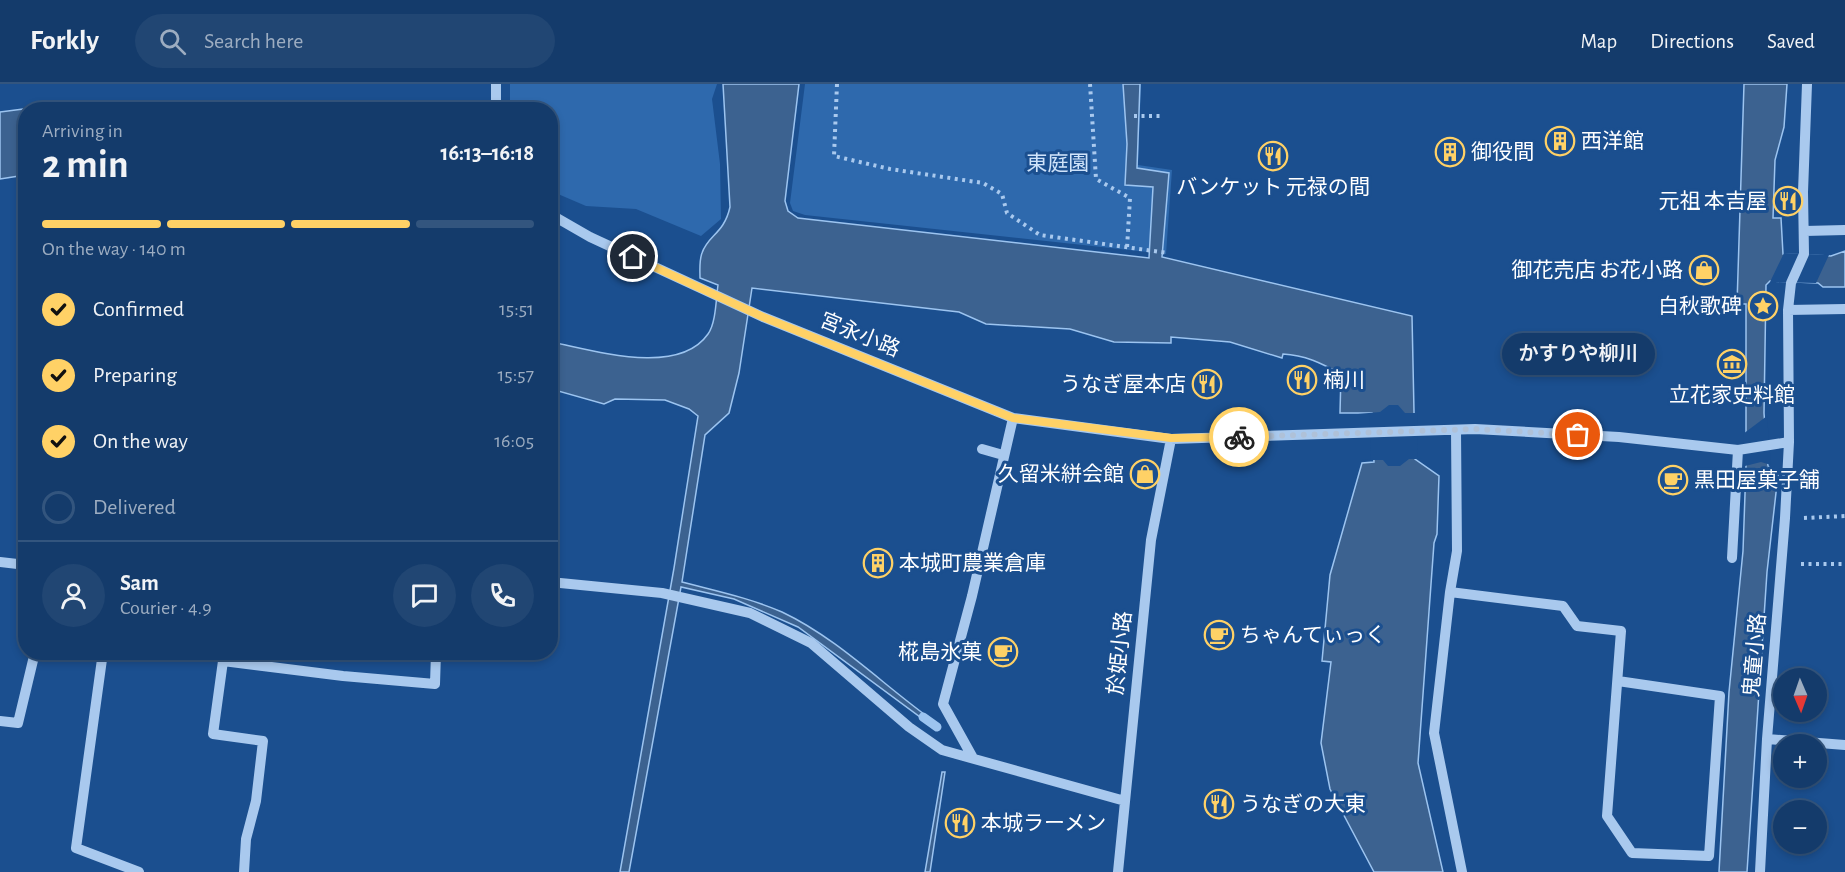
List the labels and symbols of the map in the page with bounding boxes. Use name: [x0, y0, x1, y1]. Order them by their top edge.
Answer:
building icon: 西洋館: [1544, 125, 1576, 157]
place label: 西洋館: [1581, 130, 1644, 152]
building icon: 御役間: [1434, 136, 1466, 168]
restaurant icon: バンケット 元禄の間: [1257, 140, 1289, 172]
place label: 御役間: [1471, 141, 1534, 163]
park label: 東庭園: [1027, 152, 1090, 174]
place label: バンケット 元禄の間: [1176, 176, 1370, 198]
restaurant icon: 元祖 本吉屋: [1772, 185, 1804, 217]
place label: 元祖 本吉屋: [1659, 190, 1767, 212]
pin: [607, 231, 658, 282]
shop icon: 御花売店 お花小路: [1688, 254, 1720, 286]
place label: 御花売店 お花小路: [1512, 259, 1683, 281]
place icon: 白秋歌碑: [1747, 290, 1779, 322]
place label: 白秋歌碑: [1658, 295, 1742, 317]
street label: 宮永小路: [817, 309, 903, 360]
callout: かすりや柳川: [1502, 333, 1654, 375]
museum icon: 立花家史料館: [1716, 348, 1748, 380]
restaurant icon: 楠川: [1286, 364, 1318, 396]
restaurant icon: うなぎ屋本店: [1191, 368, 1223, 400]
place label: 楠川: [1323, 369, 1365, 391]
place label: うなぎ屋本店: [1060, 373, 1186, 395]
place label: 立花家史料館: [1669, 384, 1795, 406]
courier: [1209, 407, 1269, 467]
pin: [1552, 409, 1603, 460]
shop icon: 久留米絣会館: [1129, 458, 1161, 490]
place label: 久留米絣会館: [998, 463, 1124, 485]
cafe icon: 黒田屋菓子舗: [1657, 464, 1689, 496]
place label: 黒田屋菓子舗: [1694, 469, 1820, 491]
building icon: 本城町農業倉庫: [862, 547, 894, 579]
place label: 本城町農業倉庫: [899, 552, 1046, 574]
street label: 於姫小路: [1104, 610, 1135, 696]
street label: 鬼童小路: [1740, 612, 1769, 698]
cafe icon: ちゃんてぃっく: [1203, 619, 1235, 651]
place label: ちゃんてぃっく: [1240, 625, 1386, 646]
cafe icon: 椛島氷菓: [987, 636, 1019, 668]
place label: 椛島氷菓: [898, 641, 982, 663]
north arrow: [1773, 668, 1827, 722]
restaurant icon: うなぎの大東: [1203, 788, 1235, 820]
place label: うなぎの大東: [1240, 793, 1366, 815]
restaurant icon: 本城ラーメン: [944, 807, 976, 839]
place label: 本城ラーメン: [981, 812, 1106, 834]

